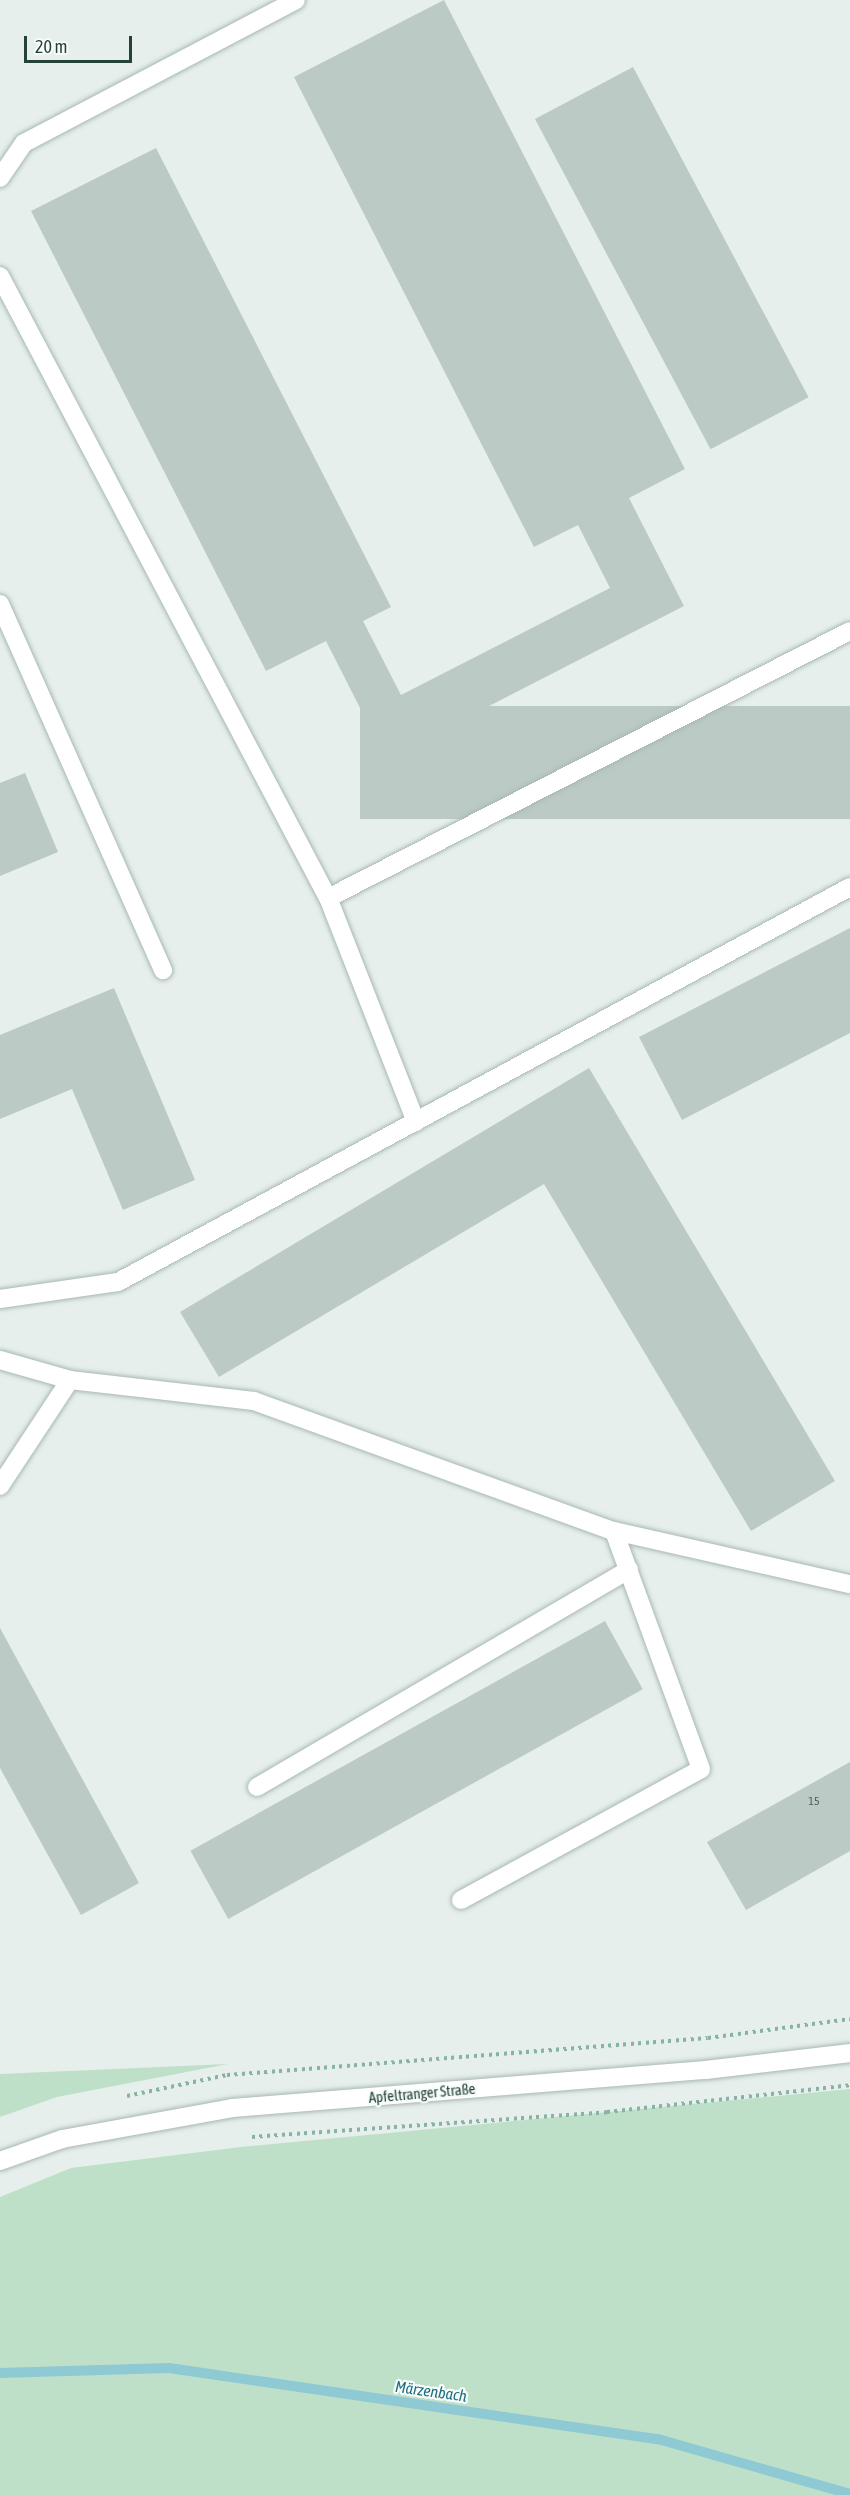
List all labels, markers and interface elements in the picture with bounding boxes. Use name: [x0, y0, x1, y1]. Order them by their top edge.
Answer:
scale bar: [27, 24, 135, 62]
text: 20 m: [35, 36, 67, 57]
house number: 15: [808, 1795, 820, 1809]
street label: Apfeltranger Straße: [368, 2079, 476, 2107]
water label: Märzenbach: [394, 2376, 468, 2406]

